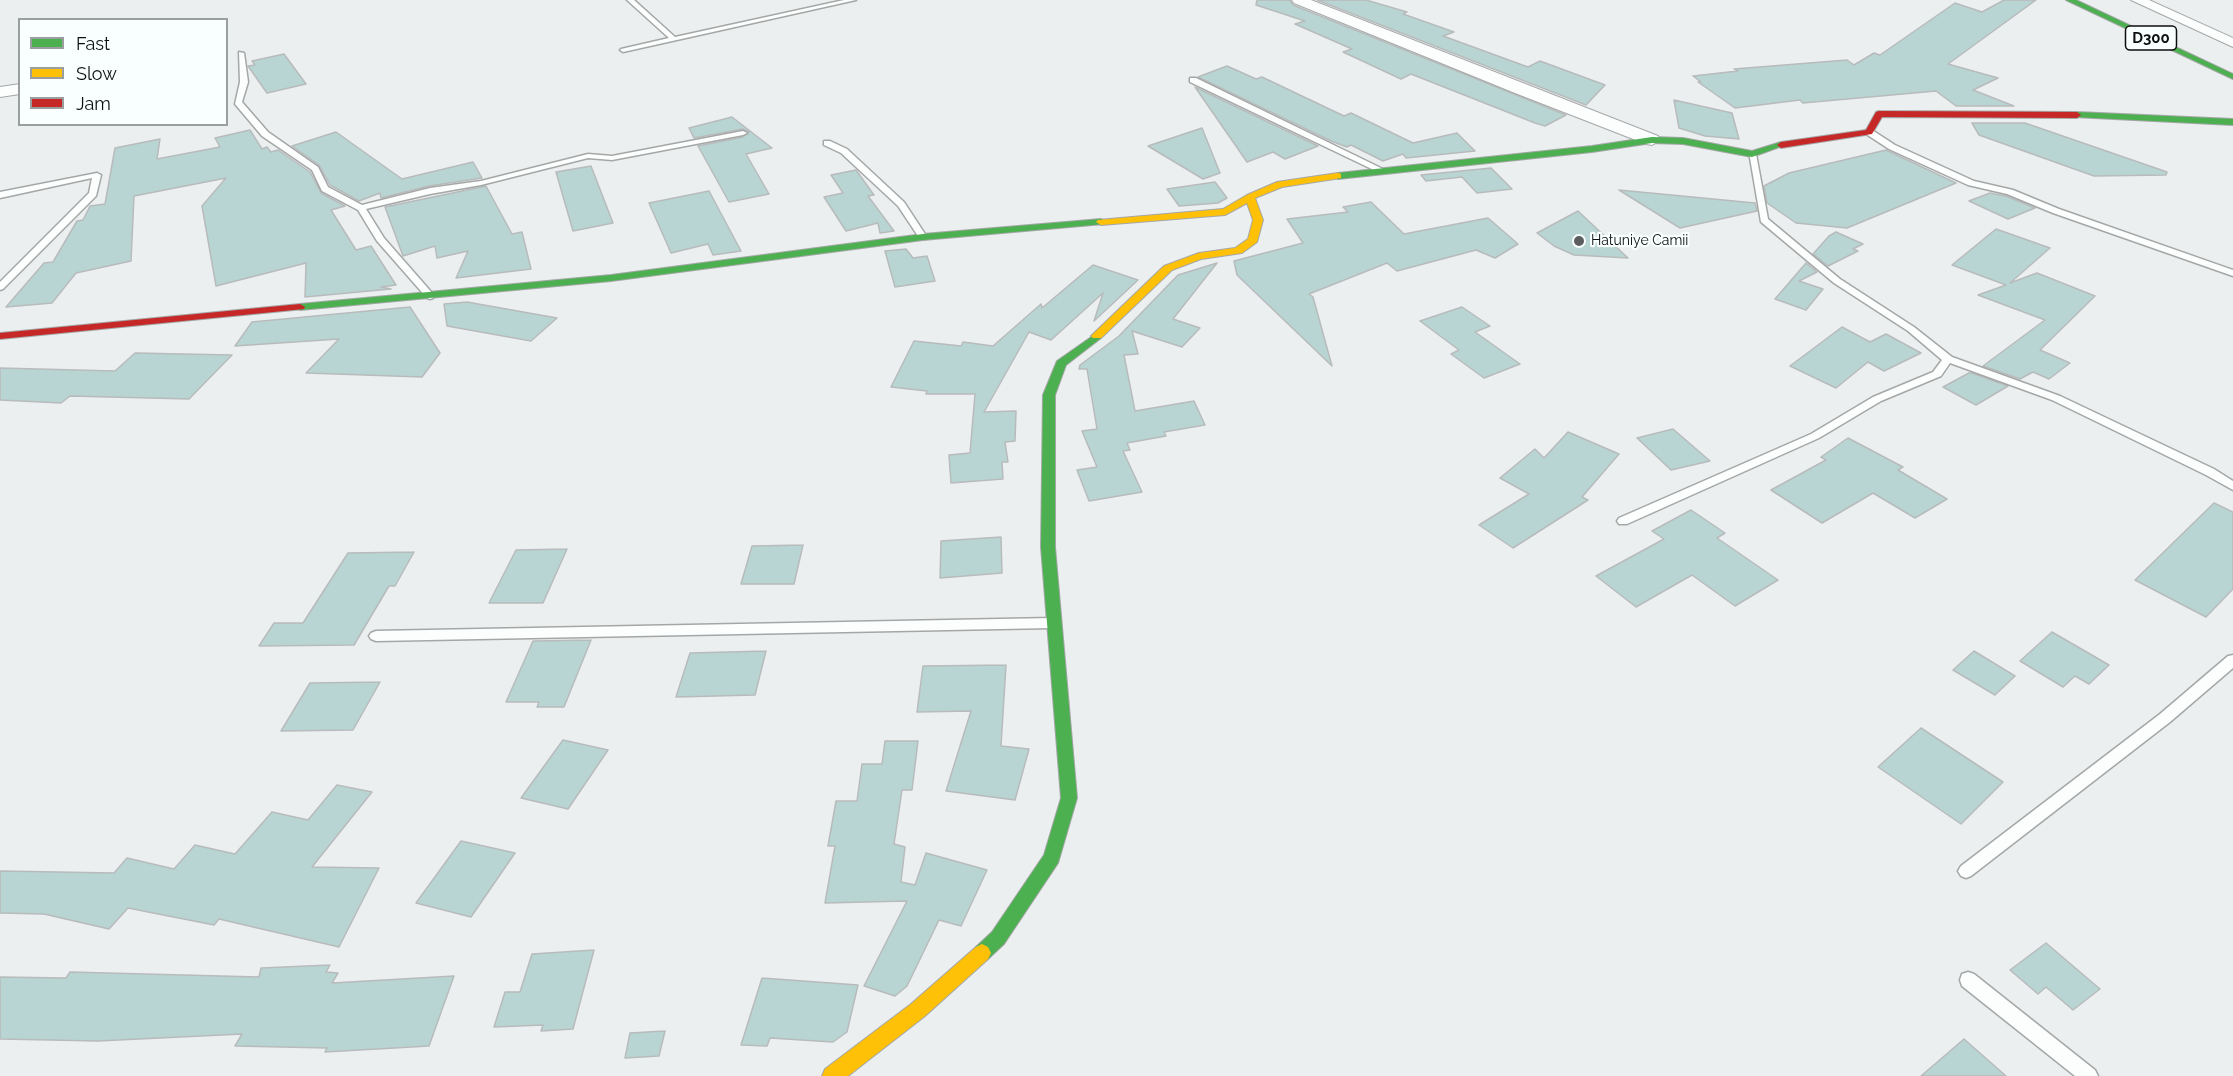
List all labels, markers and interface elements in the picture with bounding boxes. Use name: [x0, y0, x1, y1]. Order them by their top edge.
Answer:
legend: [18, 18, 228, 126]
road number: D300: [2126, 26, 2176, 50]
text: Fast: [76, 33, 110, 54]
text: Slow: [76, 63, 117, 84]
text: Jam: [76, 93, 111, 114]
place label: Hatuniye Camii: [1591, 233, 1688, 249]
marker: Hatuniye Camii: [1572, 234, 1586, 248]

